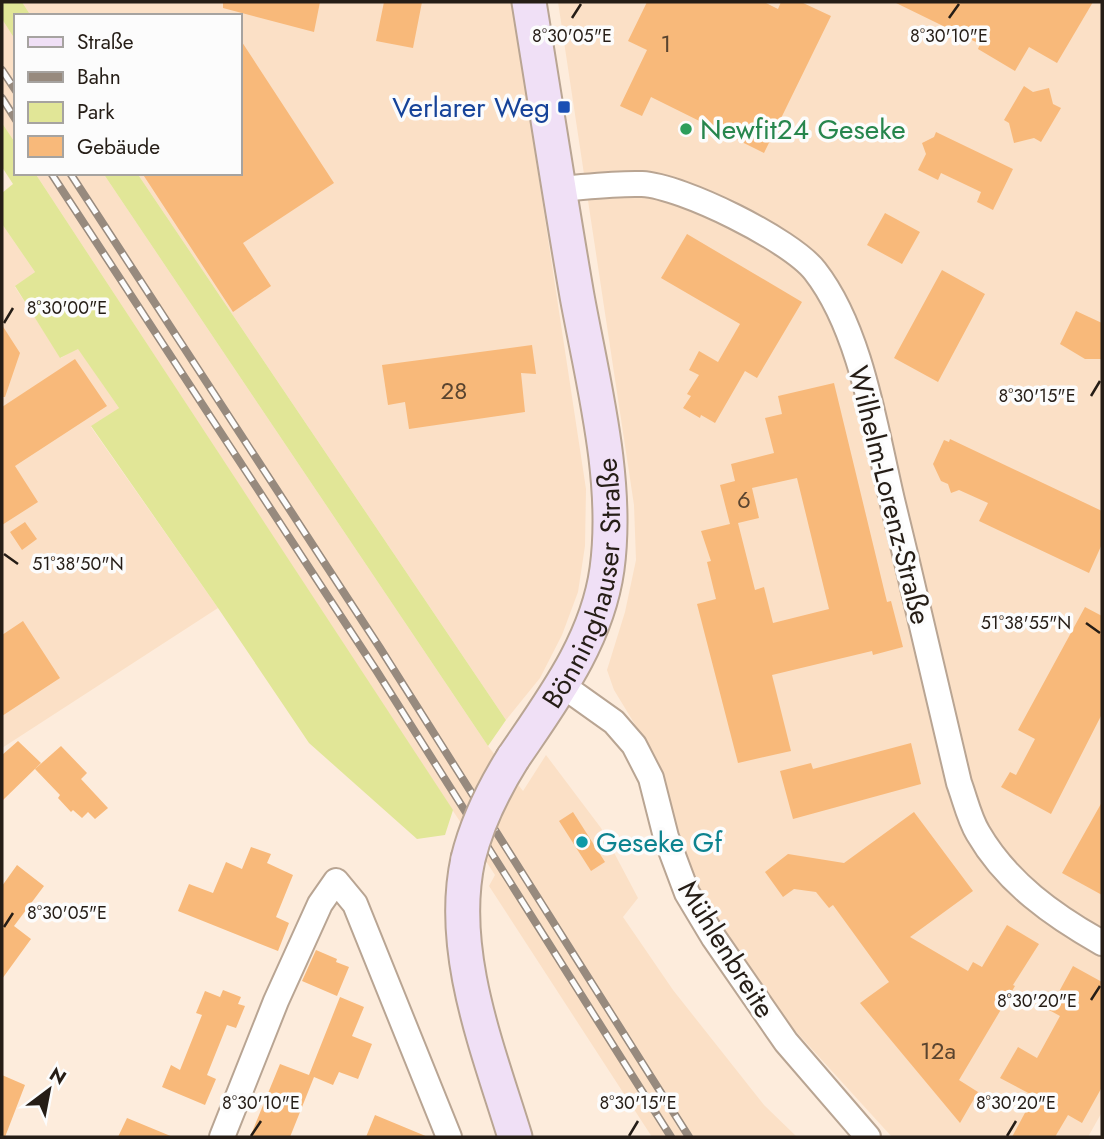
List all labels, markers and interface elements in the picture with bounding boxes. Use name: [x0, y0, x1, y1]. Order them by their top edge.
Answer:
legend: [14, 14, 242, 175]
text: 8°30'05"E: [532, 23, 612, 49]
text: 8°30'10"E: [910, 23, 988, 49]
house number: 1: [661, 26, 671, 61]
text: Straße: [77, 27, 134, 57]
text: Bahn: [77, 62, 121, 92]
place label: Verlarer Weg: [392, 87, 550, 128]
text: Park: [77, 97, 115, 127]
marker: Verlarer Weg: [556, 99, 572, 115]
place label: Newfit24 Geseke: [700, 109, 906, 150]
marker: Newfit24 Geseke: [678, 121, 694, 137]
text: Gebäude: [77, 132, 160, 162]
text: 8°30'00"E: [27, 295, 107, 321]
street label: Wilhelm-Lorenz-Straße: [838, 362, 941, 629]
house number: 28: [441, 373, 467, 408]
text: 8°30'15"E: [998, 383, 1076, 409]
street label: Bönninghauser Straße: [532, 456, 631, 716]
house number: 6: [737, 482, 751, 517]
text: 51°38'50"N: [32, 551, 124, 577]
text: 51°38'55"N: [981, 610, 1071, 636]
place label: Geseke Gf: [596, 822, 723, 863]
marker: Geseke Gf: [574, 834, 590, 850]
street label: Mühlenbreite: [668, 872, 785, 1026]
text: 8°30'05"E: [27, 900, 107, 926]
text: 8°30'20"E: [997, 988, 1077, 1014]
house number: 12a: [920, 1033, 956, 1068]
north arrow: [14, 1055, 84, 1125]
text: N: [44, 1061, 71, 1091]
text: 8°30'10"E: [222, 1090, 300, 1116]
text: 8°30'15"E: [599, 1090, 677, 1116]
text: 8°30'20"E: [976, 1090, 1056, 1116]

